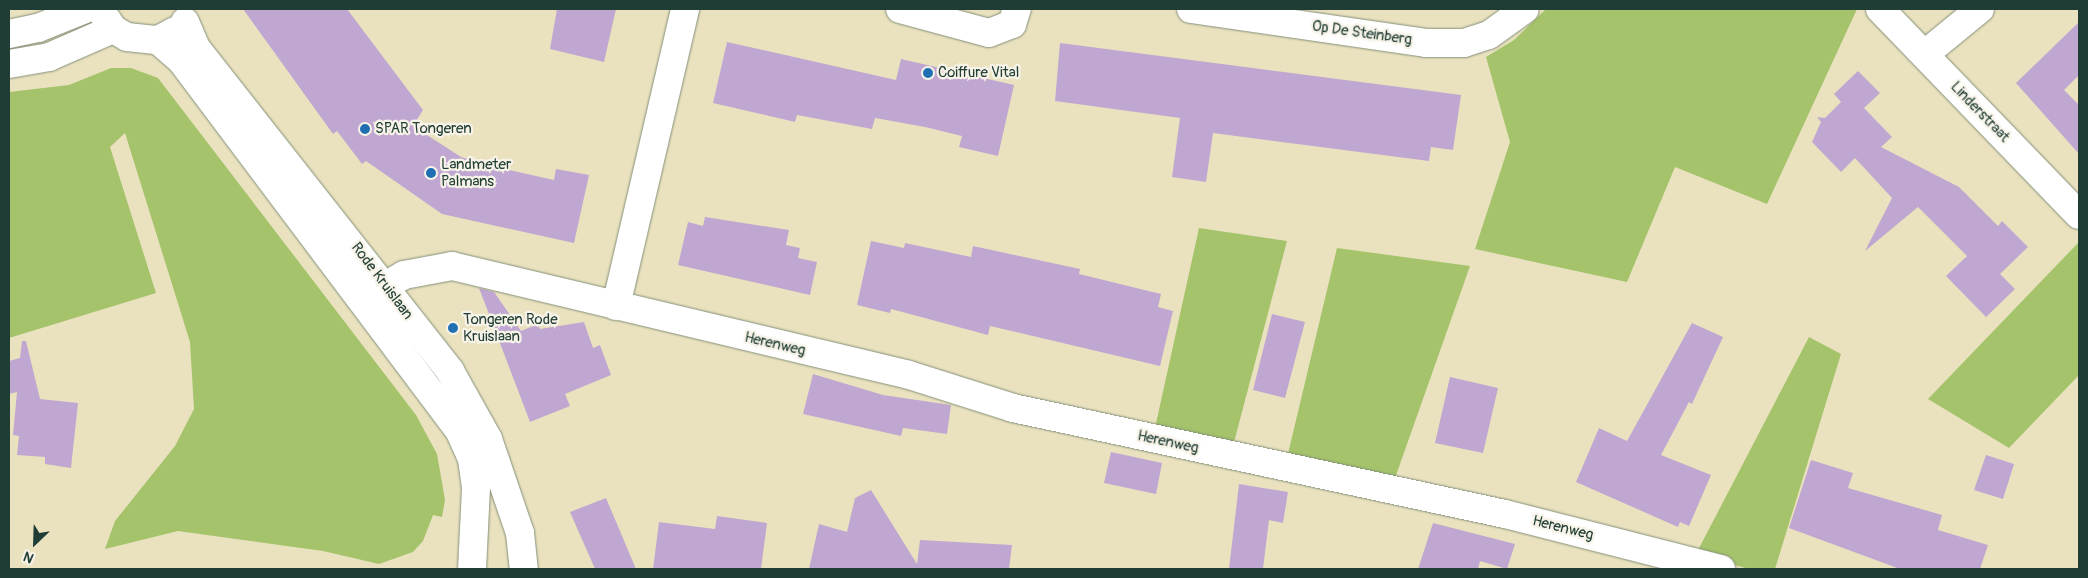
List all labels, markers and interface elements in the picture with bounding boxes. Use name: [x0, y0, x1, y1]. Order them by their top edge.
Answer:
street label: Op De Steinberg: [1311, 17, 1413, 49]
place label: Coiffure Vital: [938, 64, 1019, 82]
marker: Coiffure Vital: [922, 67, 934, 79]
street label: Linderstraat: [1947, 78, 2013, 146]
place label: SPAR Tongeren: [375, 120, 472, 138]
marker: SPAR Tongeren: [359, 123, 371, 135]
place label: Landmeter Palmans: [441, 155, 511, 190]
marker: Landmeter Palmans: [425, 167, 437, 179]
street label: Rode Kruislaan: [347, 239, 417, 323]
place label: Tongeren Rode Kruislaan: [463, 310, 558, 345]
marker: Tongeren Rode Kruislaan: [447, 322, 459, 334]
street label: Herenweg: [743, 328, 807, 360]
street label: Herenweg: [1136, 427, 1200, 457]
street label: Herenweg: [1531, 512, 1595, 544]
north arrow: [10, 518, 60, 568]
text: N: [21, 547, 36, 567]

